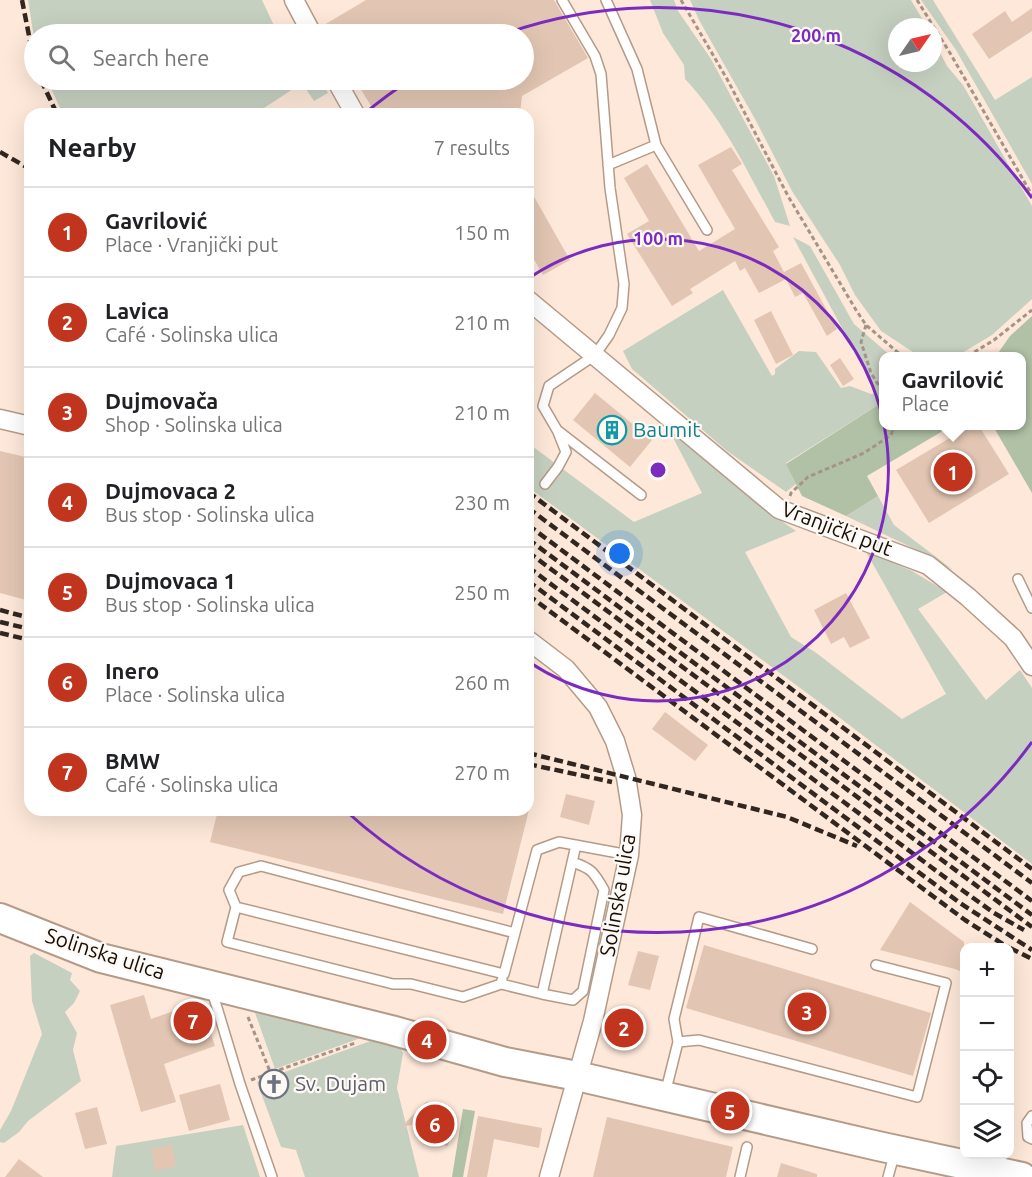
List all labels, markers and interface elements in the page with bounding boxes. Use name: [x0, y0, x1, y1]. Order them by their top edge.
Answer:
north arrow: [888, 18, 942, 72]
search box: [24, 24, 534, 90]
text: 200 m: [791, 25, 841, 45]
icon: search: [45, 41, 78, 74]
text: Search here: [93, 45, 209, 70]
text: Nearby: [48, 133, 136, 162]
text: 7 results: [434, 136, 510, 159]
text: Gavrilović: [105, 208, 207, 233]
text: 1: [62, 221, 73, 244]
text: 150 m: [454, 221, 510, 244]
text: 100 m: [633, 228, 683, 248]
text: Place · Vranjički put: [105, 233, 278, 256]
text: Lavica: [105, 298, 169, 323]
text: 2: [62, 311, 73, 334]
text: 210 m: [454, 311, 510, 334]
text: Café · Solinska ulica: [105, 323, 279, 346]
popup: [879, 352, 1026, 430]
text: Gavrilović: [901, 367, 1004, 392]
text: Dujmovača: [105, 388, 218, 413]
text: Place: [901, 392, 949, 415]
text: 3: [62, 401, 73, 424]
text: 210 m: [454, 401, 510, 424]
text: Shop · Solinska ulica: [105, 413, 283, 436]
building icon: Baumit: [596, 414, 628, 446]
place label: Baumit: [633, 417, 701, 441]
pin: 1: [934, 450, 972, 494]
centre of rings: [648, 460, 668, 480]
text: Dujmovaca 2: [105, 478, 236, 503]
text: 4: [62, 491, 73, 514]
text: 230 m: [454, 491, 510, 514]
street label: Vranjički put: [779, 496, 896, 560]
text: Bus stop · Solinska ulica: [105, 503, 315, 526]
your location: [605, 539, 634, 568]
text: Dujmovaca 1: [105, 568, 236, 593]
text: 5: [62, 581, 73, 604]
text: 250 m: [454, 581, 510, 604]
text: Bus stop · Solinska ulica: [105, 593, 315, 616]
text: Inero: [105, 658, 159, 683]
text: 6: [62, 671, 73, 694]
text: 260 m: [454, 671, 510, 694]
text: Place · Solinska ulica: [105, 683, 285, 706]
text: BMW: [105, 748, 160, 773]
text: 7: [62, 761, 73, 784]
text: 270 m: [454, 761, 510, 784]
text: Café · Solinska ulica: [105, 773, 279, 796]
street label: Solinska ulica: [594, 832, 640, 958]
street label: Solinska ulica: [43, 922, 168, 984]
map controls: [960, 943, 1014, 1159]
button: +: [960, 943, 1014, 997]
pin: 3: [788, 990, 826, 1034]
button: −: [960, 997, 1014, 1051]
pin: 7: [174, 998, 212, 1044]
pin: 2: [604, 1006, 644, 1050]
pin: 4: [408, 1018, 446, 1062]
button: locate: [960, 1051, 1014, 1105]
church icon: Sv. Dujam: [258, 1068, 290, 1100]
place label: Sv. Dujam: [295, 1071, 386, 1095]
pin: 5: [710, 1088, 750, 1134]
pin: 6: [416, 1102, 454, 1146]
button: layers: [960, 1105, 1014, 1159]

